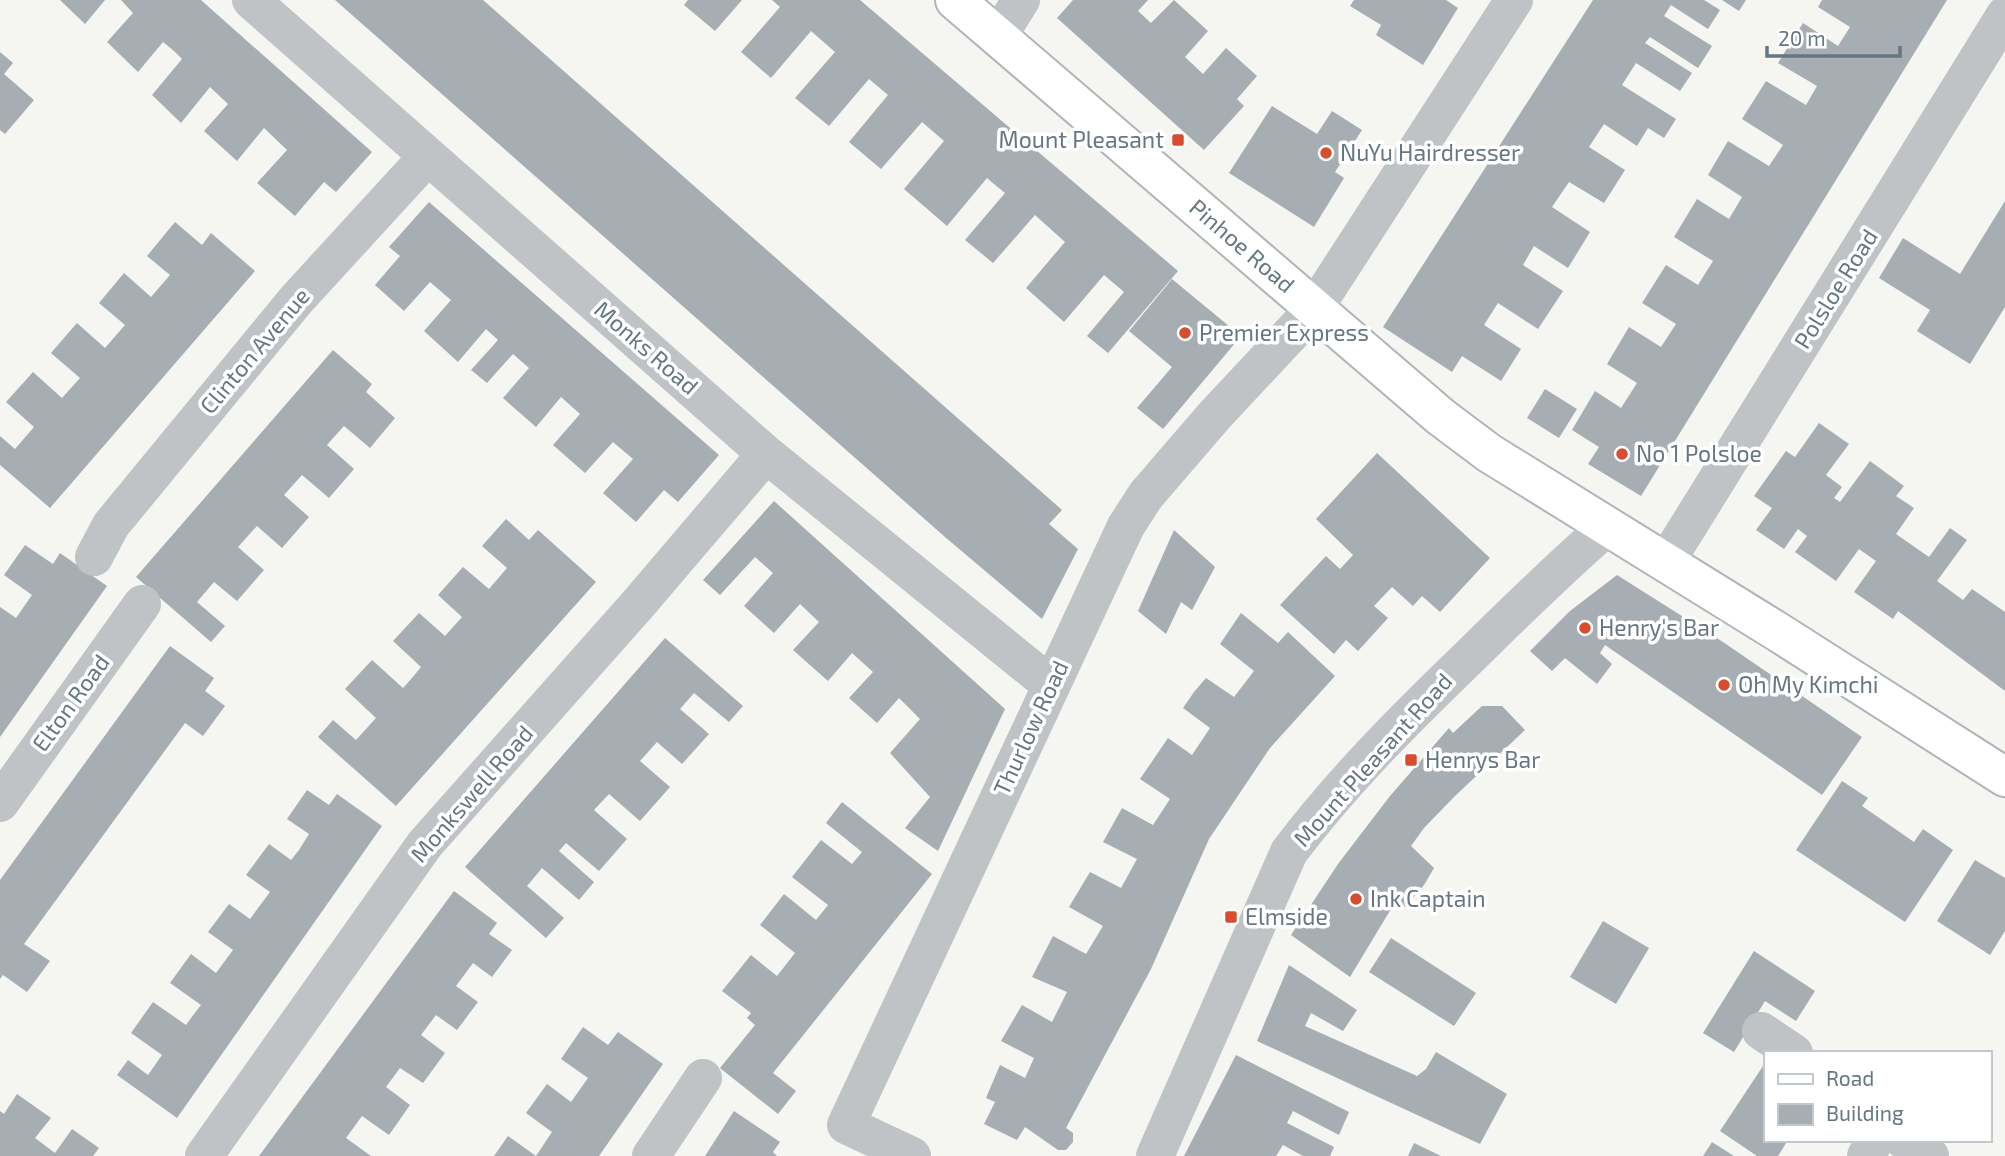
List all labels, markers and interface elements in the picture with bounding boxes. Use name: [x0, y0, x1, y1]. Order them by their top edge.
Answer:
scale bar: [1767, 14, 1900, 58]
text: 20 m: [1778, 25, 1826, 50]
place label: Mount Pleasant: [999, 125, 1164, 153]
marker: Mount Pleasant: [1170, 132, 1186, 148]
place label: NuYu Hairdresser: [1340, 138, 1520, 166]
marker: NuYu Hairdresser: [1318, 145, 1334, 161]
street label: Pinhoe Road: [1184, 193, 1301, 298]
street label: Polsloe Road: [1787, 224, 1883, 353]
street label: Clinton Avenue: [193, 282, 315, 419]
street label: Monks Road: [589, 295, 704, 400]
place label: Premier Express: [1199, 318, 1369, 346]
marker: Premier Express: [1177, 325, 1193, 341]
place label: No 1 Polsloe: [1636, 439, 1762, 467]
marker: No 1 Polsloe: [1614, 446, 1630, 462]
place label: Henry's Bar: [1599, 613, 1719, 641]
marker: Henry's Bar: [1577, 620, 1593, 636]
street label: Elton Road: [26, 649, 115, 756]
street label: Thurlow Road: [987, 656, 1074, 799]
street label: Mount Pleasant Road: [1287, 667, 1457, 852]
place label: Oh My Kimchi: [1738, 670, 1879, 698]
marker: Oh My Kimchi: [1716, 677, 1732, 693]
street label: Monkswell Road: [404, 719, 538, 868]
place label: Henrys Bar: [1425, 745, 1540, 773]
marker: Henrys Bar: [1403, 752, 1419, 768]
place label: Ink Captain: [1370, 884, 1486, 912]
marker: Ink Captain: [1348, 891, 1364, 907]
place label: Elmside: [1245, 902, 1328, 930]
marker: Elmside: [1223, 909, 1239, 925]
legend: [1764, 1051, 1991, 1142]
text: Road: [1826, 1065, 1874, 1090]
text: Building: [1826, 1100, 1904, 1125]

